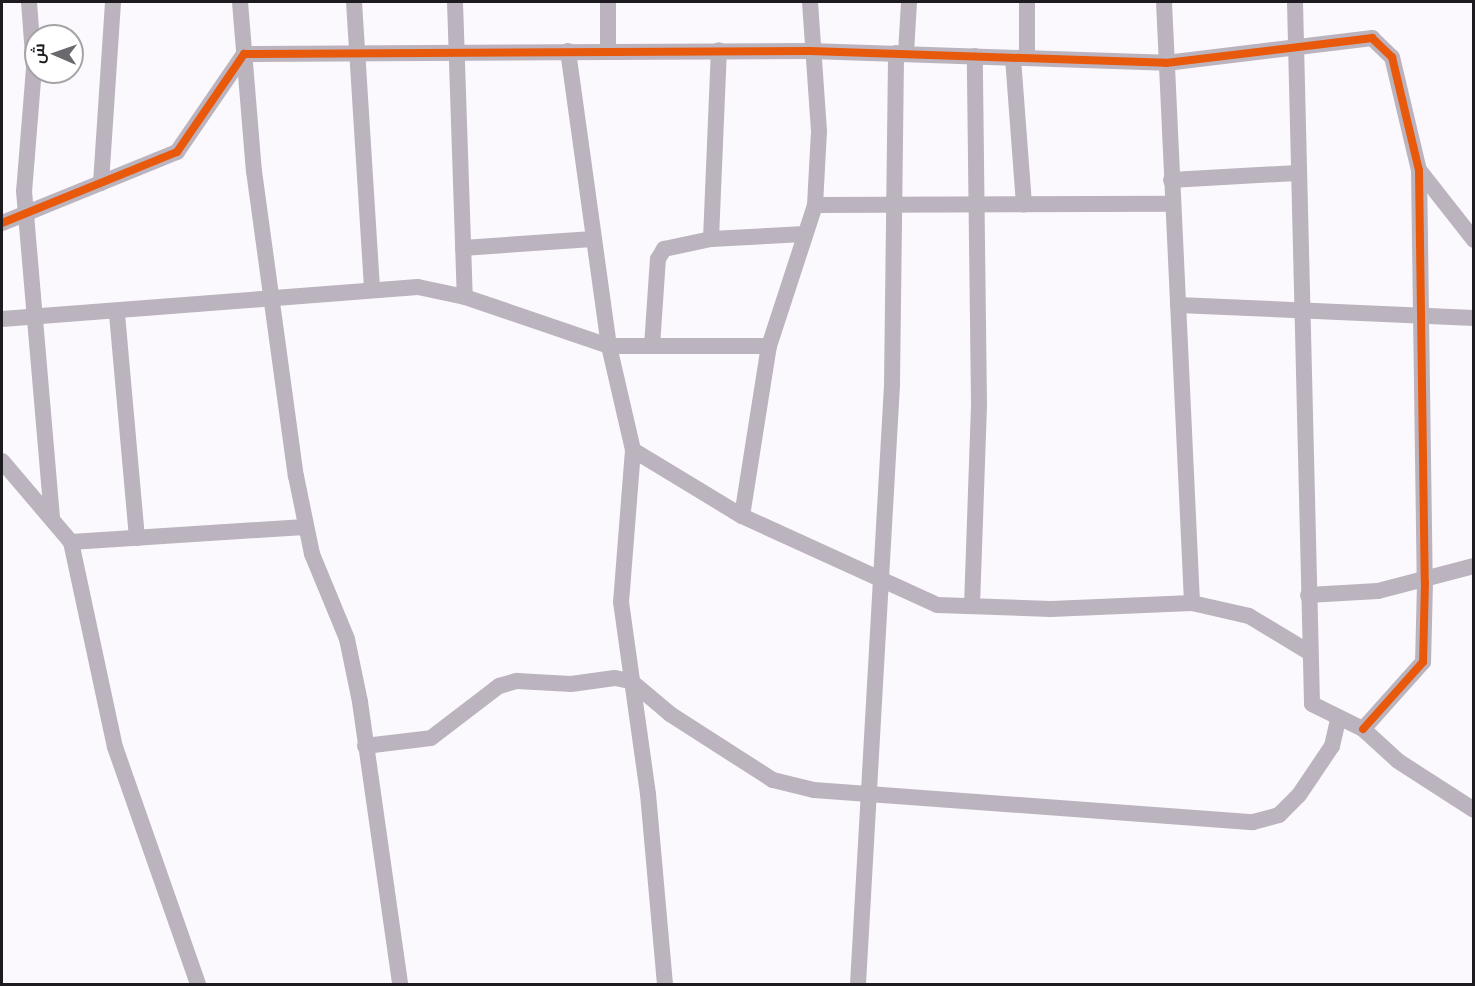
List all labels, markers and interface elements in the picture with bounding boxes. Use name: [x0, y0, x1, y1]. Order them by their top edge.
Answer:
north arrow: [24, 24, 84, 84]
text: ش: [27, 43, 49, 64]

